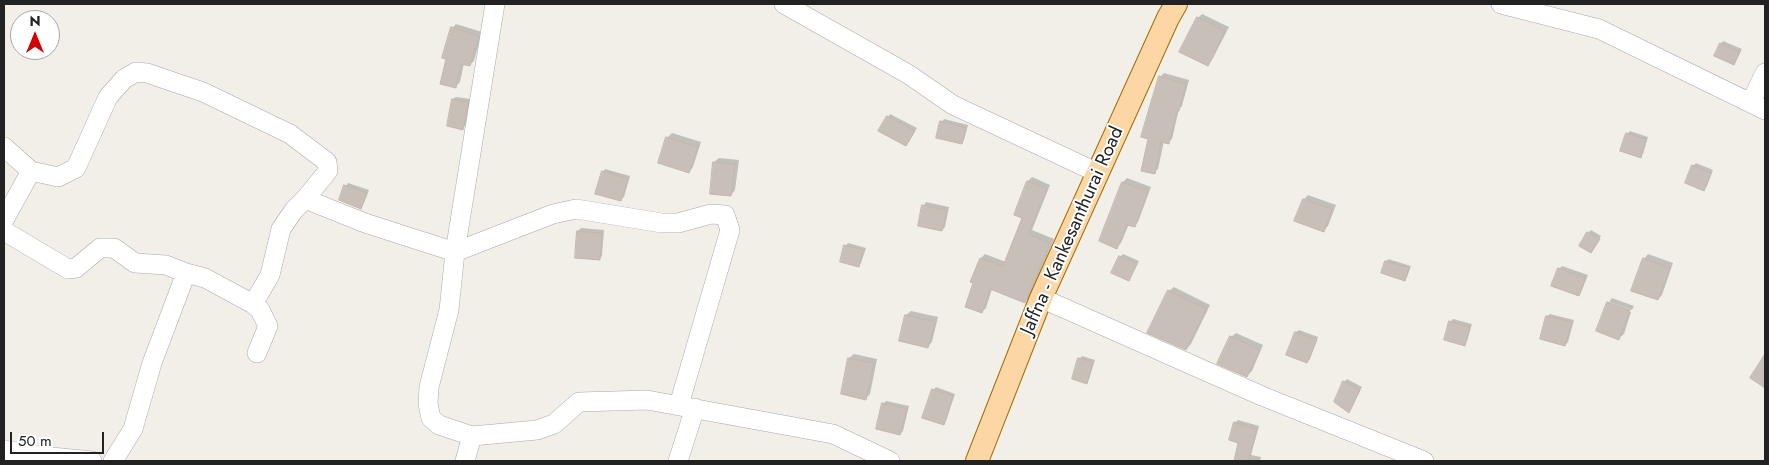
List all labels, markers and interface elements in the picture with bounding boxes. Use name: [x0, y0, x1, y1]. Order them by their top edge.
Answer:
north arrow: [10, 10, 60, 60]
text: N: [29, 11, 41, 31]
street label: Jaffna - Kankesanthurai Road: [1017, 123, 1129, 339]
scale bar: [12, 422, 106, 454]
text: 50 m: [18, 430, 52, 452]

